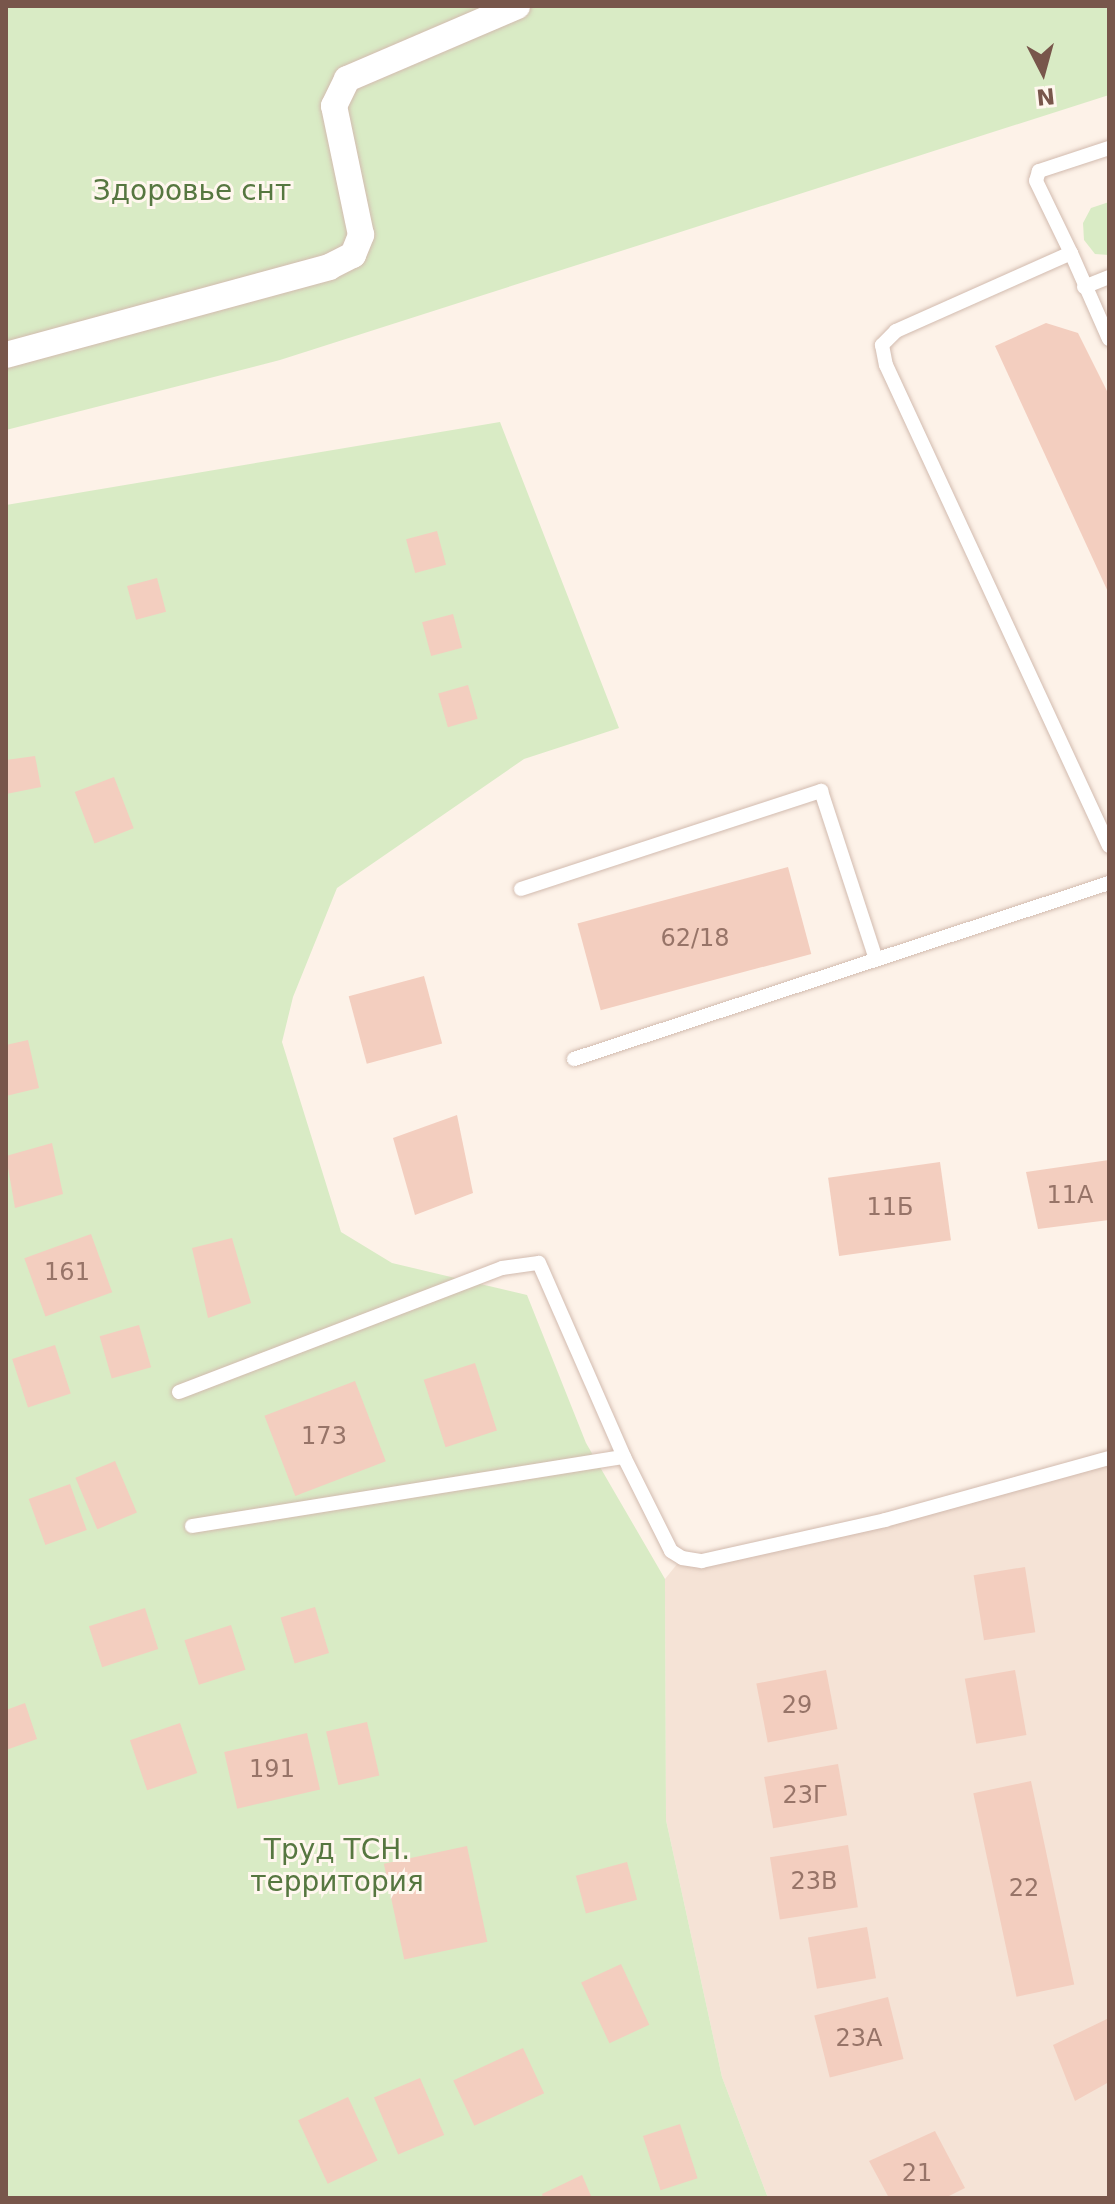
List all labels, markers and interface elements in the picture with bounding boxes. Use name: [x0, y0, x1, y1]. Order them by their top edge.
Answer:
north arrow: [1003, 32, 1083, 112]
text: N: [1035, 83, 1056, 110]
park label: Здоровье снт: [93, 174, 291, 208]
house number: 62/18: [660, 925, 730, 953]
house number: 11А: [1047, 1182, 1093, 1210]
house number: 11Б: [866, 1194, 914, 1222]
house number: 161: [44, 1259, 90, 1287]
house number: 173: [301, 1423, 347, 1451]
house number: 29: [782, 1692, 812, 1720]
house number: 191: [249, 1756, 295, 1784]
house number: 23Г: [782, 1782, 828, 1810]
park label: Труд ТСН. территория: [250, 1833, 424, 1899]
house number: 23В: [790, 1868, 838, 1896]
house number: 22: [1009, 1875, 1039, 1903]
house number: 23А: [836, 2025, 882, 2053]
house number: 21: [902, 2160, 932, 2188]

